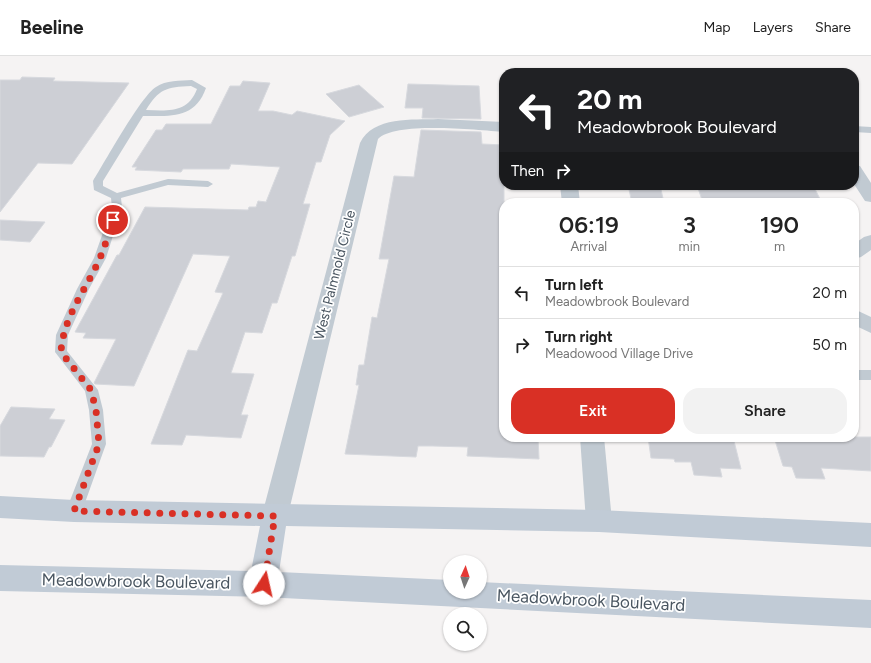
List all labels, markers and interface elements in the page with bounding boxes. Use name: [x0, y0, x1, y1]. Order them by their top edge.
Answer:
text: Beeline: [20, 16, 84, 39]
text: Map: [703, 19, 731, 36]
text: Layers: [753, 19, 793, 36]
text: Share: [815, 19, 851, 36]
text: 20 m: [577, 82, 642, 116]
icon: left: [511, 84, 563, 136]
text: Meadowbrook Boulevard: [577, 116, 777, 138]
icon: right: [552, 160, 574, 182]
text: Then: [511, 162, 544, 180]
pin: [96, 203, 130, 237]
street label: West Palmnold Circle: [311, 208, 359, 342]
icon: arrive: [102, 209, 124, 231]
text: 06:19: [559, 210, 619, 239]
text: 3: [683, 210, 696, 239]
text: 190: [760, 210, 799, 239]
text: Arrival: [570, 239, 607, 254]
text: min: [679, 239, 700, 254]
text: m: [774, 239, 785, 254]
text: Turn left: [545, 276, 603, 294]
icon: left: [511, 282, 533, 304]
text: 20 m: [813, 284, 847, 302]
text: Meadowbrook Boulevard: [545, 294, 689, 309]
text: Turn right: [545, 328, 613, 346]
icon: right: [511, 334, 533, 356]
text: 50 m: [812, 336, 847, 354]
text: Meadowood Village Drive: [545, 346, 693, 361]
button: Exit: [511, 388, 675, 434]
button: Share: [683, 388, 847, 434]
north arrow: [443, 555, 487, 599]
map controls: [443, 555, 487, 651]
position arrow: [243, 563, 285, 605]
street label: Meadowbrook Boulevard: [41, 569, 231, 593]
street label: Meadowbrook Boulevard: [496, 585, 686, 615]
button: search: [443, 607, 487, 651]

